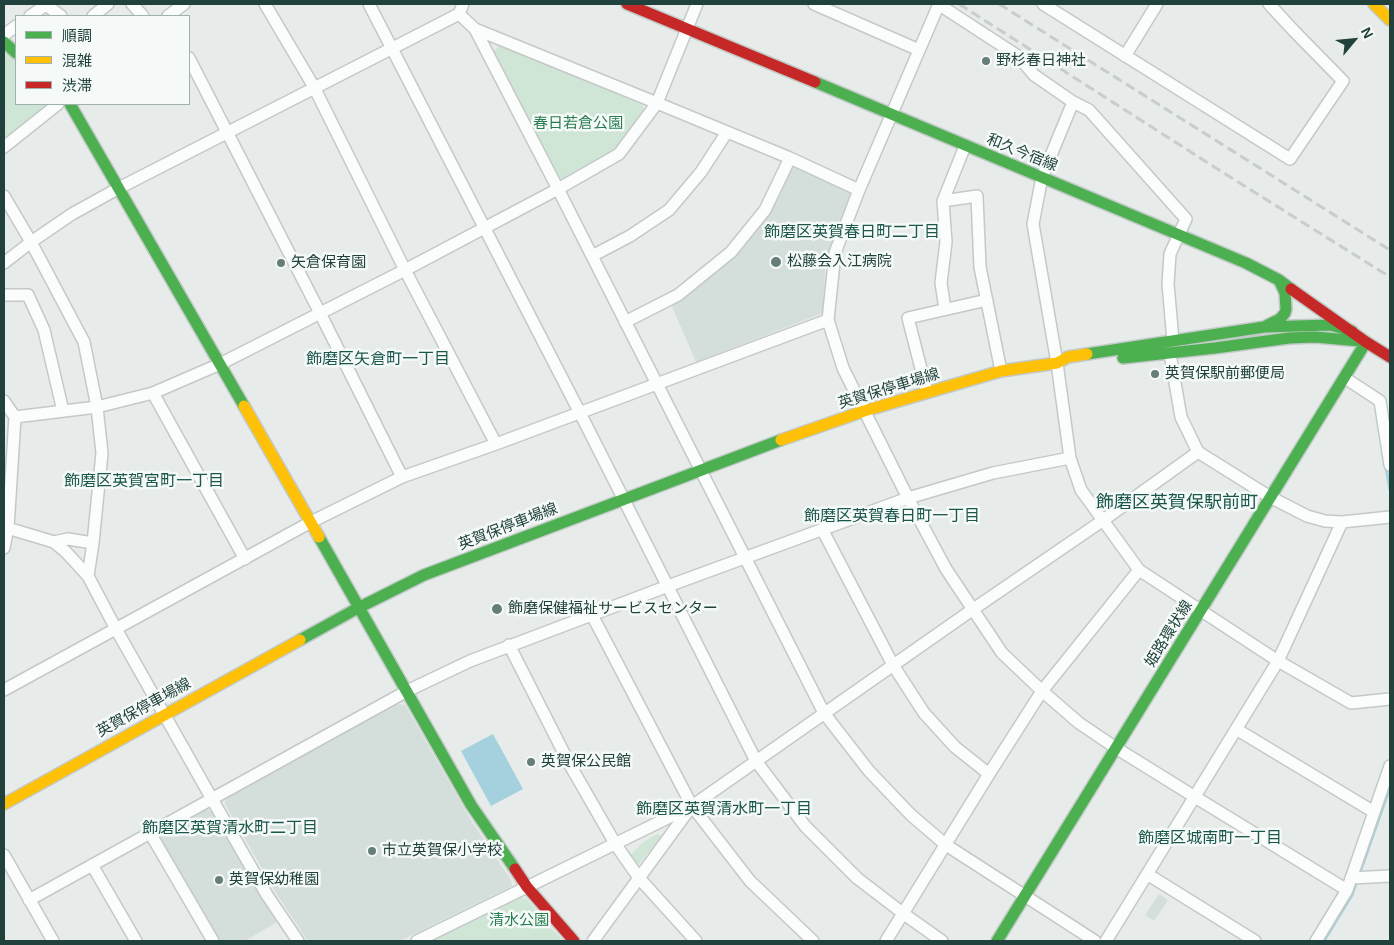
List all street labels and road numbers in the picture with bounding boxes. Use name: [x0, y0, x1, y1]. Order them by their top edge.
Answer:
street label: 和久今宿線: [984, 131, 1060, 175]
street label: 英賀保停車場線: [836, 365, 942, 413]
street label: 英賀保停車場線: [456, 500, 560, 554]
street label: 姫路環状線: [1141, 597, 1197, 671]
street label: 英賀保停車場線: [94, 675, 194, 741]

